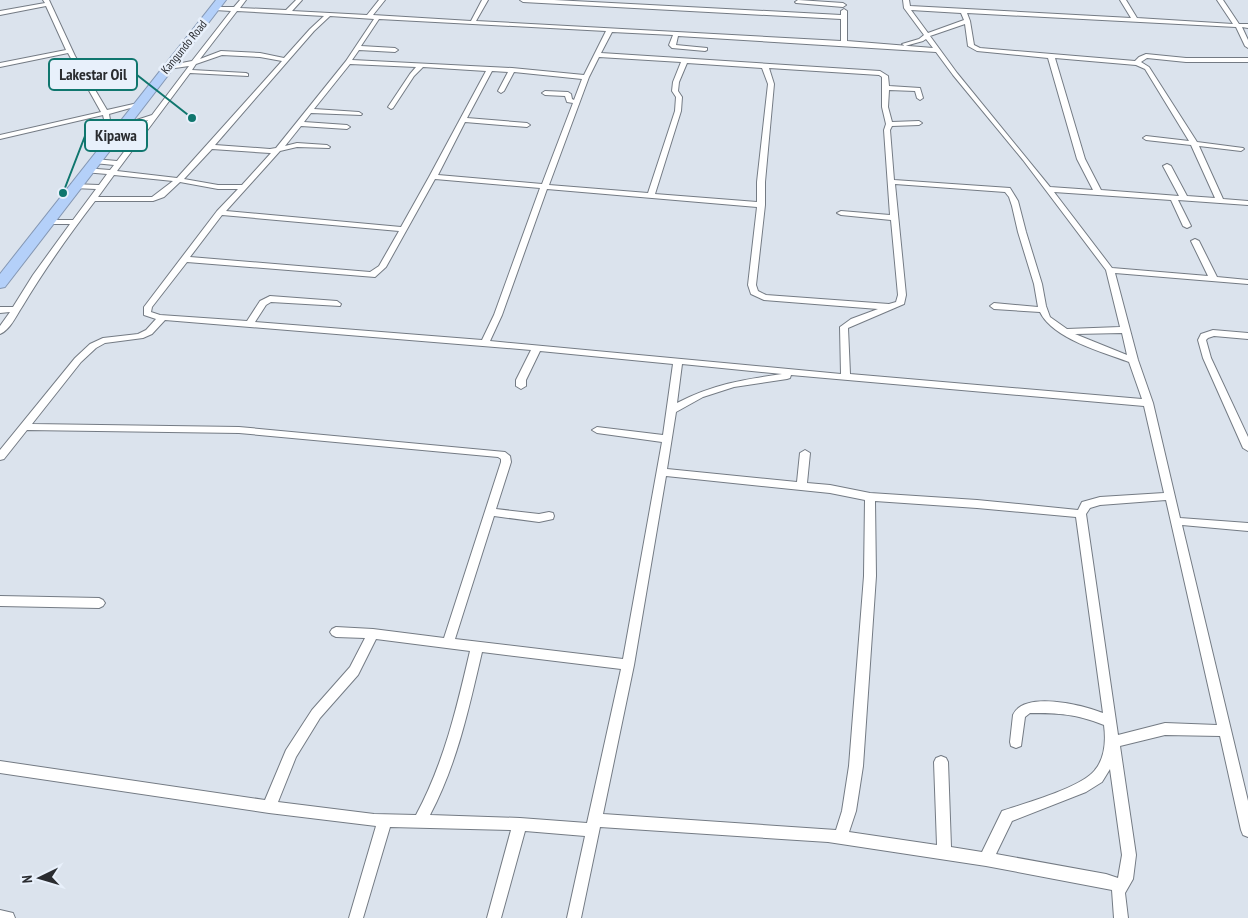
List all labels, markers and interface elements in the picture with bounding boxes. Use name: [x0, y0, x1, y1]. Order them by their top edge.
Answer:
street label: Kangundo Road: [157, 17, 210, 77]
callout: Lakestar Oil: [49, 59, 137, 90]
text: Lakestar Oil: [59, 64, 127, 84]
callout: Kipawa: [85, 120, 147, 151]
text: Kipawa: [95, 125, 137, 145]
north arrow: [15, 853, 65, 903]
text: N: [18, 875, 36, 884]

